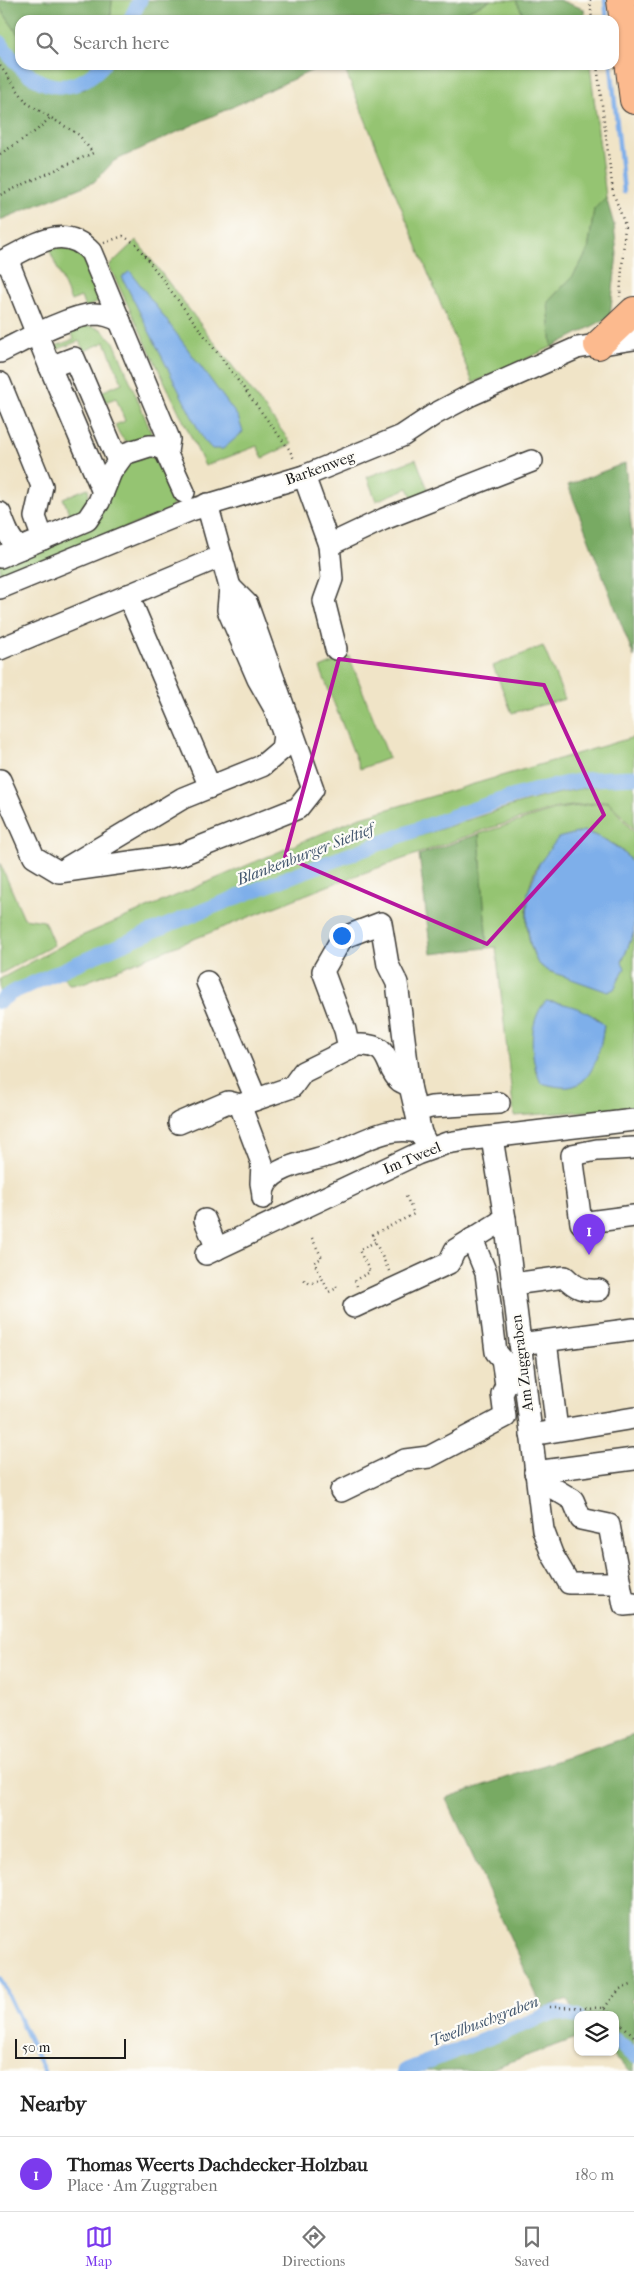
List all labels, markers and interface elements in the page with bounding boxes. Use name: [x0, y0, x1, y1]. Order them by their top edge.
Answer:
search box: [15, 15, 619, 70]
icon: search: [33, 29, 61, 57]
text: Search here: [73, 32, 169, 54]
street label: Barkenweg: [283, 447, 358, 489]
water label: Blankenburger Sieltief: [233, 818, 379, 889]
your location: [329, 923, 355, 949]
street label: Im Tweel: [380, 1138, 444, 1178]
pin: 1: [573, 1214, 605, 1255]
street label: Am Zuggraben: [507, 1313, 537, 1413]
water label: Twellbuschgraben: [427, 1992, 541, 2050]
map controls: [574, 2011, 619, 2056]
button: layers: [574, 2011, 619, 2056]
scale bar: [15, 2036, 126, 2059]
text: 50 m: [22, 2039, 50, 2056]
text: Nearby: [20, 2092, 86, 2116]
text: Thomas Weerts Dachdecker-Holzbau: [67, 2154, 368, 2176]
text: 1: [33, 2165, 39, 2184]
text: 180 m: [575, 2165, 614, 2184]
text: Place · Am Zuggraben: [67, 2176, 217, 2195]
tab: Map: [85, 2223, 113, 2270]
tab: Directions: [282, 2223, 345, 2270]
tab: Saved: [515, 2223, 549, 2270]

